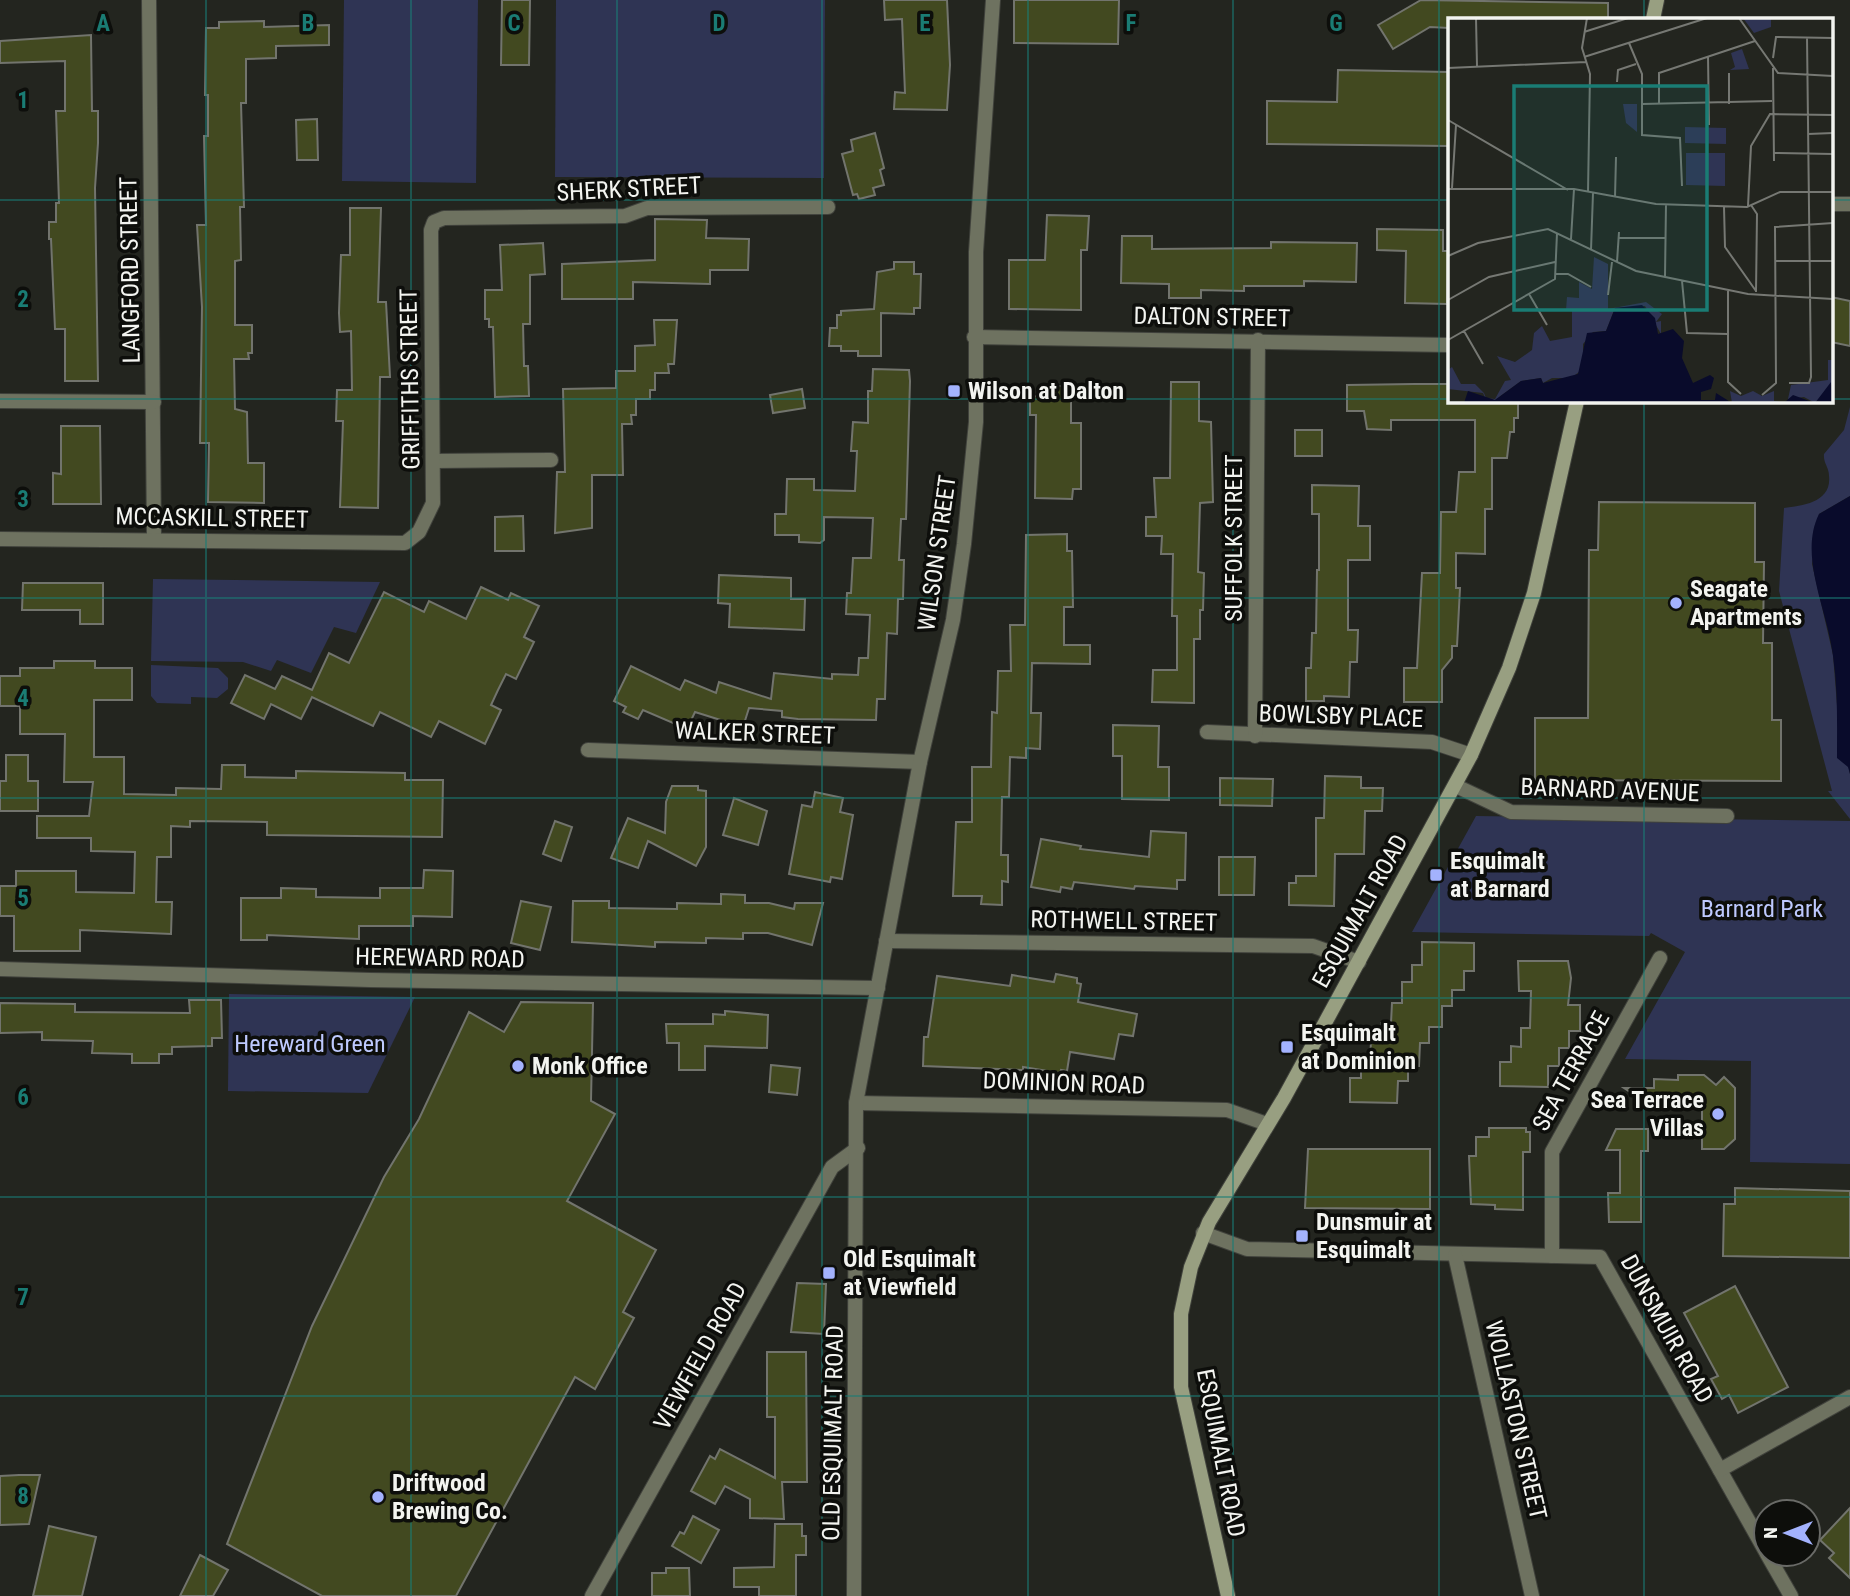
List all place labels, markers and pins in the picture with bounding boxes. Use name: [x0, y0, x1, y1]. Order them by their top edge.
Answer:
place label: Wilson at Dalton: [968, 377, 1124, 405]
marker: Wilson at Dalton: [946, 383, 962, 399]
place label: Seagate Apartments: [1690, 575, 1802, 631]
marker: Seagate Apartments: [1668, 595, 1684, 611]
place label: Esquimalt at Barnard: [1450, 847, 1550, 903]
marker: Esquimalt at Barnard: [1428, 867, 1444, 883]
place label: Esquimalt at Dominion: [1301, 1019, 1416, 1075]
marker: Esquimalt at Dominion: [1279, 1039, 1295, 1055]
place label: Monk Office: [532, 1052, 648, 1080]
marker: Monk Office: [510, 1058, 526, 1074]
place label: Sea Terrace Villas: [1591, 1086, 1704, 1142]
marker: Sea Terrace Villas: [1710, 1106, 1726, 1122]
place label: Dunsmuir at Esquimalt: [1316, 1208, 1432, 1264]
marker: Dunsmuir at Esquimalt: [1294, 1228, 1310, 1244]
place label: Old Esquimalt at Viewfield: [843, 1245, 976, 1301]
marker: Old Esquimalt at Viewfield: [821, 1265, 837, 1281]
place label: Driftwood Brewing Co.: [392, 1469, 508, 1525]
marker: Driftwood Brewing Co.: [370, 1489, 386, 1505]

